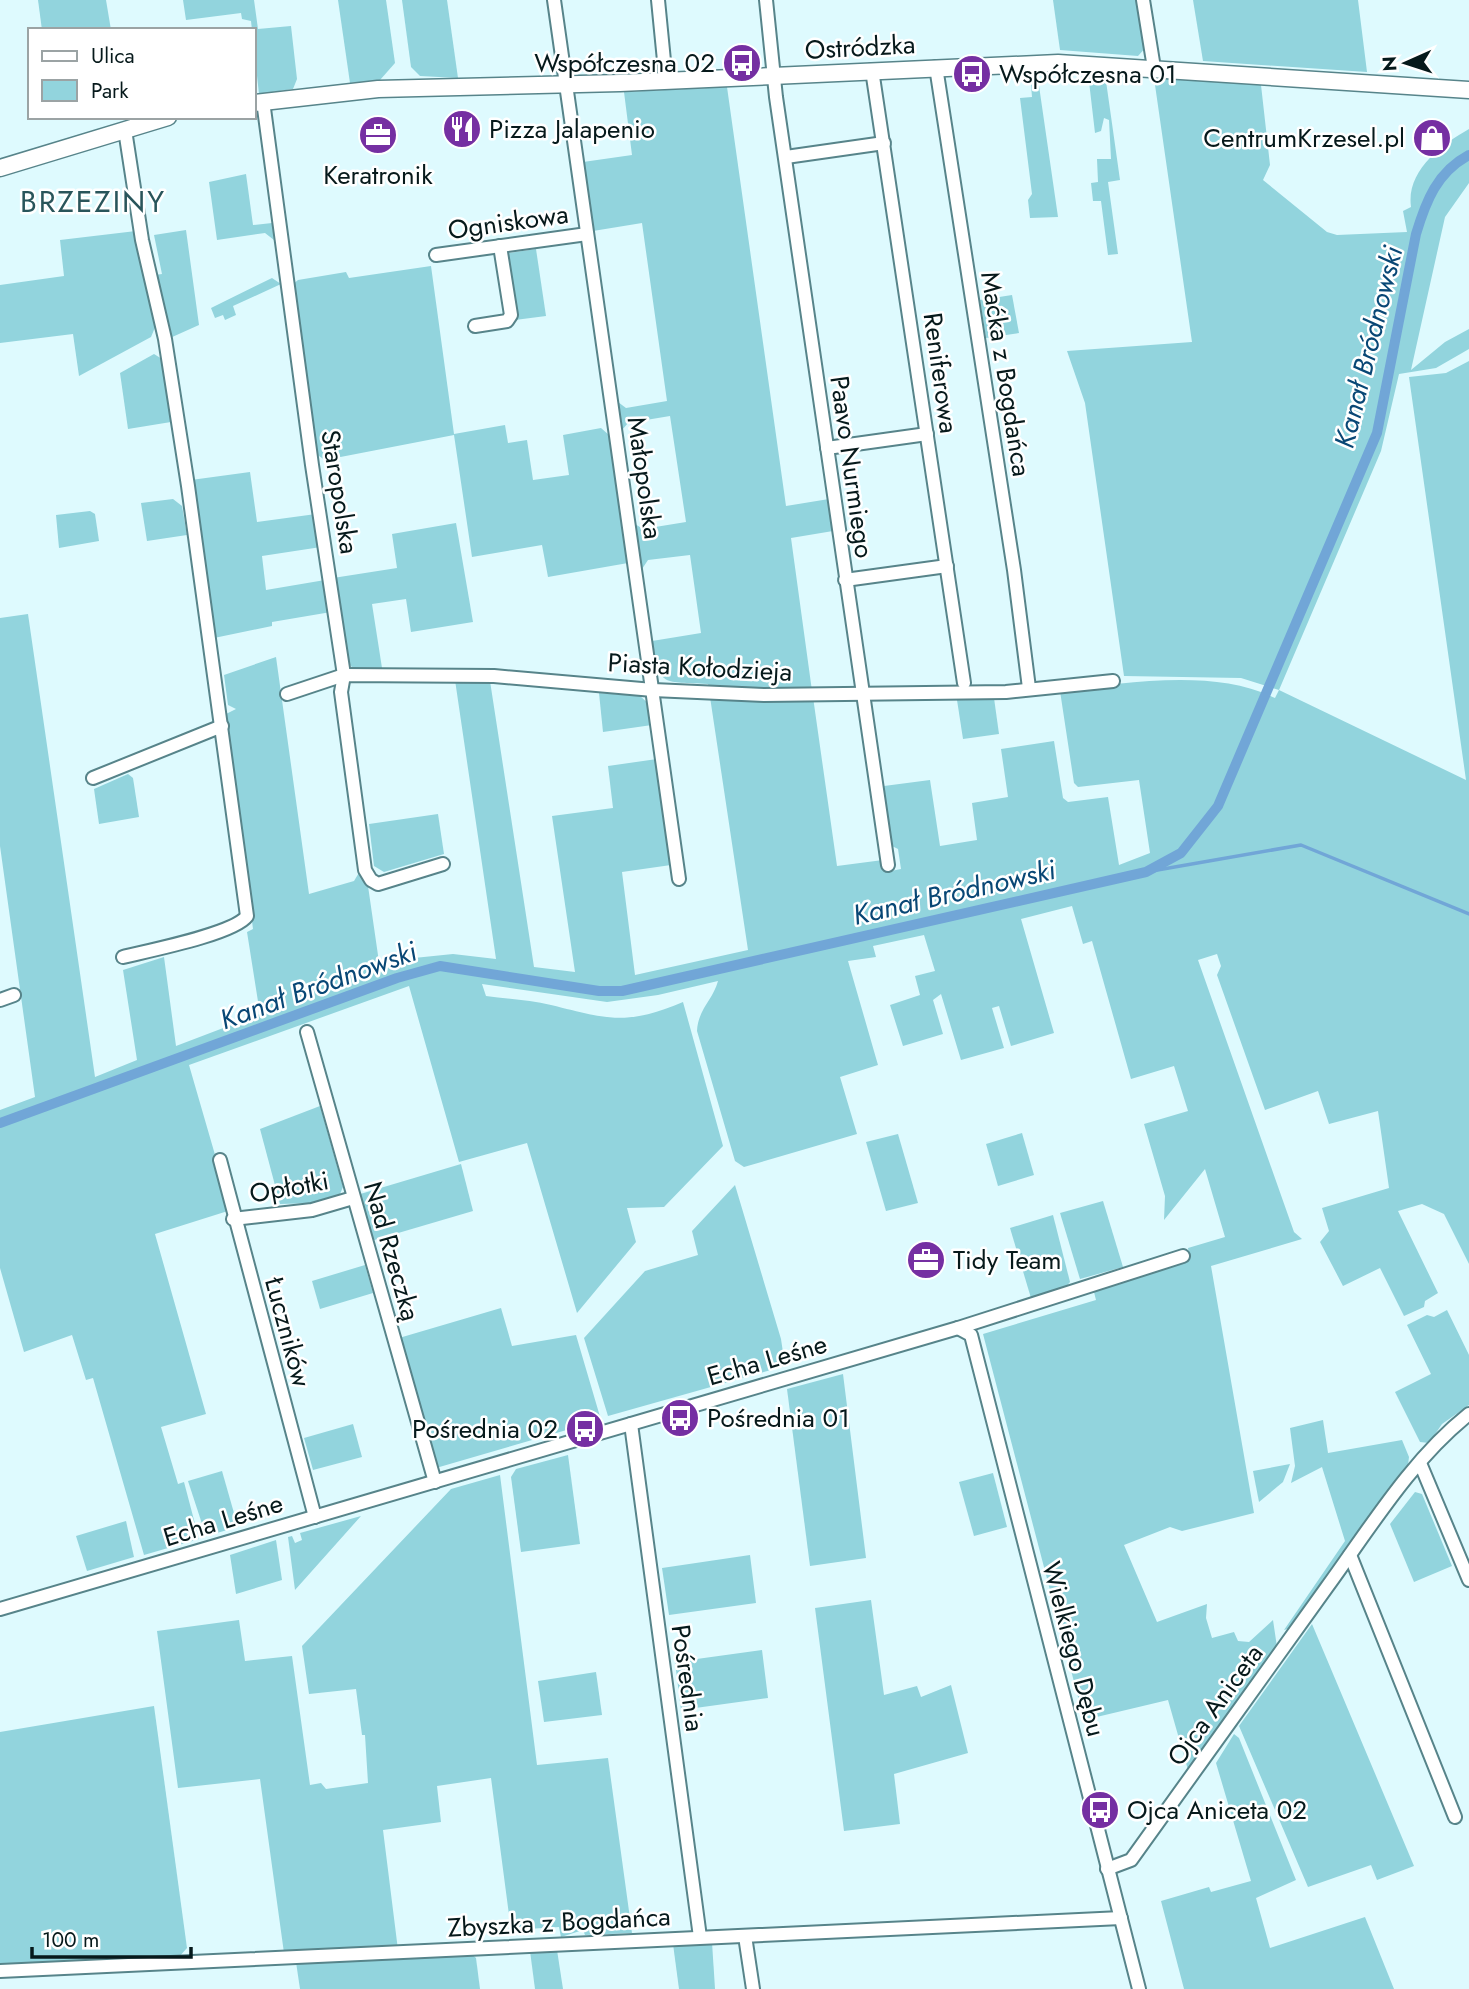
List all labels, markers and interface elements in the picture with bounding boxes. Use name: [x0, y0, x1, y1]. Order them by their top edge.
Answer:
street label: Ostródzka: [804, 25, 916, 69]
legend: [28, 28, 256, 119]
north arrow: [1371, 28, 1441, 98]
text: Ulica: [91, 41, 135, 71]
bus stop icon: Współczesna 02: [721, 42, 763, 84]
place label: Współczesna 02: [534, 44, 715, 82]
bus stop icon: Współczesna 01: [951, 53, 993, 95]
place label: Współczesna 01: [999, 55, 1177, 93]
text: N: [1376, 56, 1403, 72]
text: Park: [91, 76, 129, 106]
restaurant icon: Pizza Jalapenio: [441, 108, 483, 150]
place label: Pizza Jalapenio: [489, 110, 655, 148]
office icon: Keratronik: [357, 114, 399, 156]
shop icon: CentrumKrzesel.pl: [1411, 117, 1453, 159]
place label: CentrumKrzesel.pl: [1203, 119, 1405, 157]
place label: Keratronik: [323, 156, 433, 194]
district label: BRZEZINY: [20, 180, 166, 223]
street label: Ogniskowa: [445, 195, 571, 249]
water label: Kanał Bródnowski: [1324, 241, 1414, 452]
street label: Maćka z Bogdańca: [971, 269, 1041, 479]
street label: Reniferowa: [914, 310, 968, 436]
street label: Paavo Nurmiego: [820, 373, 884, 561]
street label: Małopolska: [618, 414, 672, 542]
street label: Staropolska: [311, 427, 369, 557]
street label: Piasta Kołodzieja: [607, 643, 793, 691]
water label: Kanał Bródnowski: [849, 849, 1060, 936]
water label: Kanał Bródnowski: [214, 931, 423, 1040]
street label: Opłotki: [246, 1161, 332, 1213]
street label: Nad Rzeczką: [354, 1177, 430, 1325]
office icon: Tidy Team: [905, 1239, 947, 1281]
place label: Tidy Team: [953, 1241, 1062, 1279]
street label: Łuczników: [255, 1272, 321, 1391]
street label: Echa Leśne: [703, 1325, 831, 1395]
bus stop icon: Pośrednia 01: [659, 1397, 701, 1439]
place label: Pośrednia 01: [707, 1399, 850, 1437]
bus stop icon: Pośrednia 02: [564, 1408, 606, 1450]
place label: Pośrednia 02: [412, 1410, 558, 1448]
street label: Echa Leśne: [158, 1484, 288, 1556]
street label: Wielkiego Dębu: [1032, 1557, 1116, 1741]
street label: Pośrednia: [662, 1622, 714, 1734]
street label: Ojca Aniceta: [1158, 1636, 1272, 1774]
bus stop icon: Ojca Aniceta 02: [1079, 1789, 1121, 1831]
place label: Ojca Aniceta 02: [1127, 1791, 1307, 1829]
street label: Zbyszka z Bogdańca: [446, 1897, 672, 1947]
scale bar: [32, 1916, 191, 1960]
text: 100 m: [42, 1925, 99, 1955]

